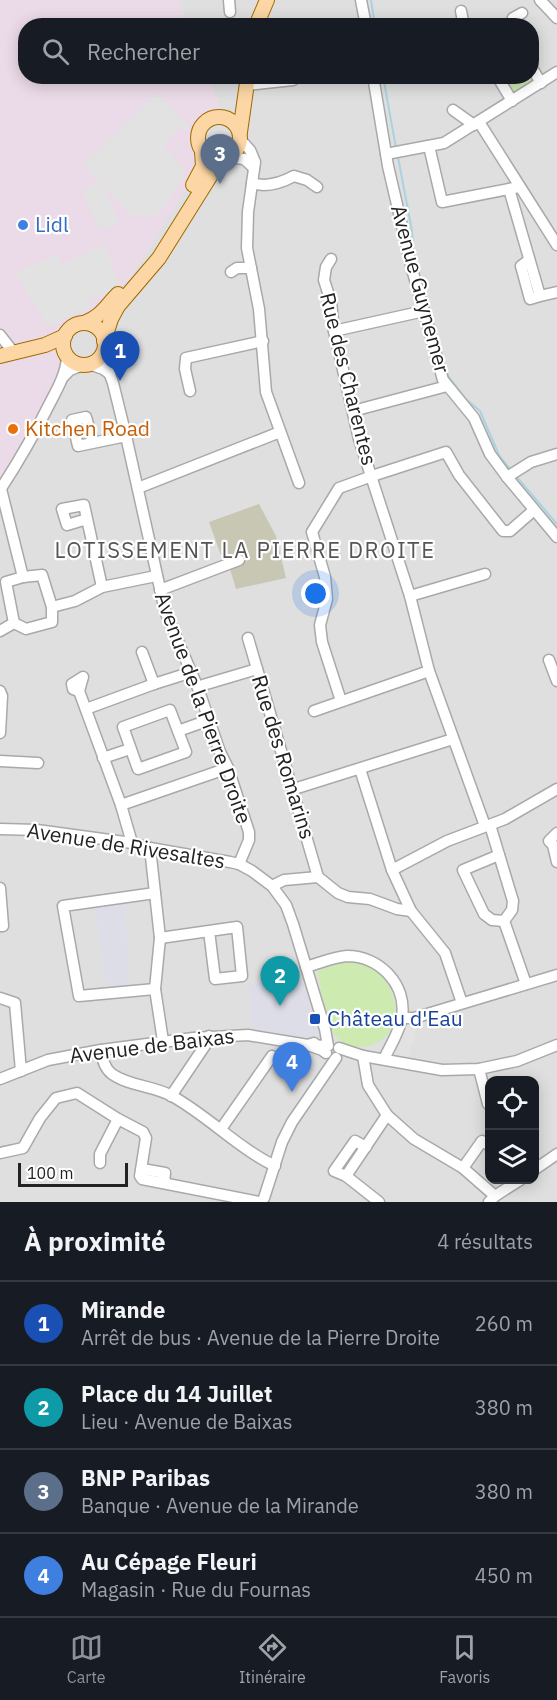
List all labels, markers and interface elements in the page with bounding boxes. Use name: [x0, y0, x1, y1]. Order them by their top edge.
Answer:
search box: [18, 18, 539, 84]
icon: search: [39, 35, 72, 68]
text: Rechercher: [87, 37, 200, 66]
pin: 3: [200, 134, 240, 184]
street label: Avenue Guynemer: [385, 202, 457, 376]
place label: Lidl: [35, 210, 69, 238]
marker: Lidl: [16, 218, 30, 232]
street label: Rue des Charentes: [314, 289, 384, 468]
pin: 1: [100, 332, 140, 381]
place label: Kitchen Road: [25, 414, 150, 442]
marker: Kitchen Road: [6, 422, 20, 436]
district label: LOTISSEMENT LA PIERRE DROITE: [54, 535, 436, 564]
your location: [301, 579, 330, 608]
street label: Avenue de la Pierre Droite: [149, 588, 259, 827]
street label: Rue des Romarins: [246, 671, 322, 842]
street label: Avenue de Rivesaltes: [25, 816, 227, 875]
pin: 2: [260, 956, 300, 1006]
place label: Château d'Eau: [327, 1004, 463, 1032]
marker: Château d'Eau: [308, 1012, 322, 1026]
street label: Avenue de Baixas: [68, 1021, 236, 1069]
pin: 4: [272, 1042, 312, 1092]
map controls: [485, 1076, 539, 1184]
button: locate: [485, 1076, 539, 1130]
button: layers: [485, 1130, 539, 1184]
scale bar: [18, 1160, 128, 1188]
text: 100 m: [27, 1163, 74, 1183]
text: À proximité: [24, 1224, 166, 1258]
text: 4 résultats: [437, 1228, 533, 1255]
text: Mirande: [81, 1295, 165, 1324]
text: 1: [38, 1310, 50, 1337]
text: 260 m: [475, 1310, 533, 1337]
text: Arrêt de bus · Avenue de la Pierre Droite: [81, 1324, 440, 1351]
text: Place du 14 Juillet: [81, 1379, 272, 1408]
text: 2: [38, 1394, 50, 1421]
text: 380 m: [475, 1394, 533, 1421]
text: Lieu · Avenue de Baixas: [81, 1408, 292, 1435]
text: BNP Paribas: [81, 1463, 210, 1492]
text: 3: [38, 1478, 50, 1505]
text: 380 m: [475, 1478, 533, 1505]
text: Banque · Avenue de la Mirande: [81, 1492, 359, 1519]
text: Au Cépage Fleuri: [81, 1547, 257, 1576]
text: 4: [38, 1562, 50, 1589]
text: 450 m: [475, 1562, 533, 1589]
text: Magasin · Rue du Fournas: [81, 1576, 311, 1603]
tab: Carte: [67, 1631, 105, 1687]
tab: Itinéraire: [239, 1631, 306, 1687]
tab: Favoris: [439, 1631, 490, 1687]

